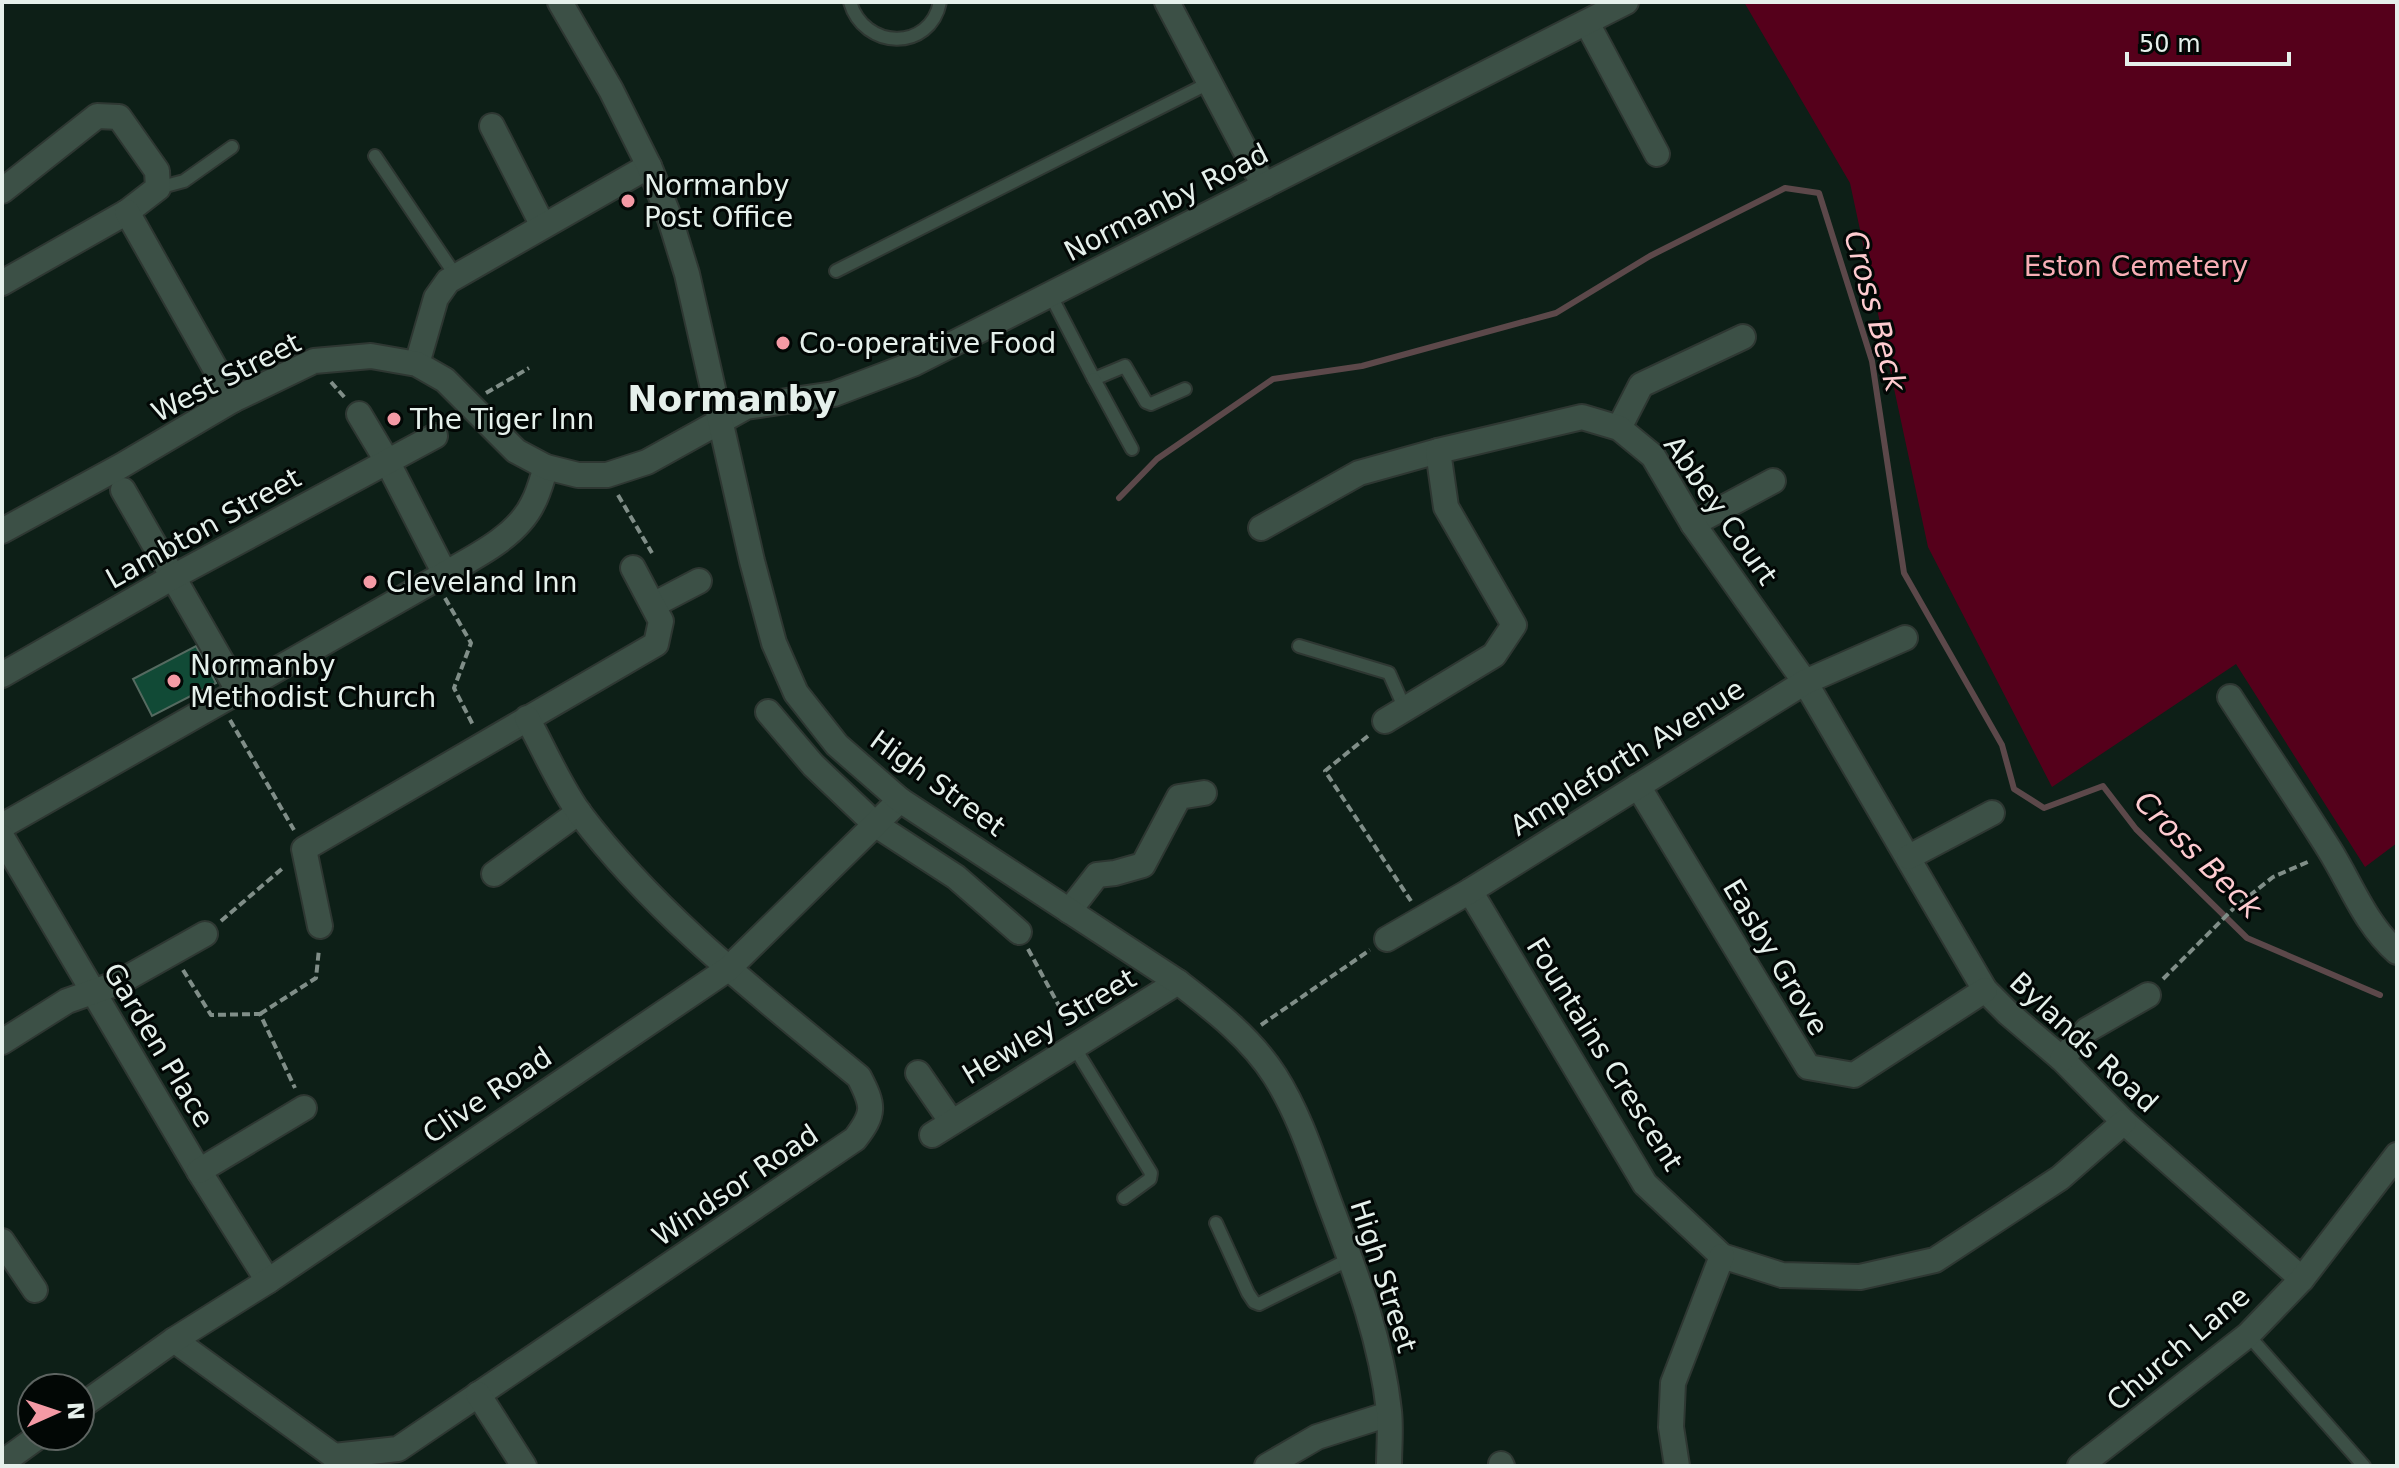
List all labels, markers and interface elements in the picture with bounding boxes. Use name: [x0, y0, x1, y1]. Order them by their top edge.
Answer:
scale bar: [2127, 16, 2289, 66]
text: 50 m: [2139, 30, 2201, 58]
street label: Normanby Road: [1059, 137, 1274, 268]
place label: Normanby Post Office: [644, 169, 793, 234]
marker: Normanby Post Office: [619, 192, 637, 210]
water label: Cross Beck: [1837, 226, 1914, 397]
park label: Eston Cemetery: [2024, 250, 2248, 283]
street label: West Street: [146, 326, 306, 429]
place label: Co-operative Food: [799, 327, 1056, 360]
marker: Co-operative Food: [774, 334, 792, 352]
district label: Normanby: [627, 378, 837, 419]
place label: The Tiger Inn: [409, 403, 594, 436]
marker: The Tiger Inn: [385, 410, 403, 428]
street label: Abbey Court: [1657, 429, 1784, 591]
street label: Lambton Street: [100, 461, 306, 596]
place label: Cleveland Inn: [386, 566, 577, 599]
marker: Cleveland Inn: [361, 573, 379, 591]
place label: Normanby Methodist Church: [190, 649, 436, 714]
marker: Normanby Methodist Church: [165, 672, 183, 690]
street label: Ampleforth Avenue: [1504, 672, 1750, 843]
street label: High Street: [864, 724, 1011, 843]
water label: Cross Beck: [2128, 784, 2270, 927]
street label: Easby Grove: [1716, 873, 1835, 1041]
street label: Fountains Crescent: [1519, 932, 1690, 1177]
street label: Garden Place: [97, 957, 221, 1133]
street label: Hewley Street: [956, 962, 1142, 1091]
street label: Bylands Road: [2003, 966, 2164, 1119]
street label: Clive Road: [417, 1040, 558, 1150]
street label: Windsor Road: [646, 1118, 824, 1253]
street label: High Street: [1343, 1196, 1424, 1357]
street label: Church Lane: [2100, 1279, 2256, 1417]
north arrow: [16, 1372, 96, 1452]
text: N: [63, 1401, 88, 1421]

